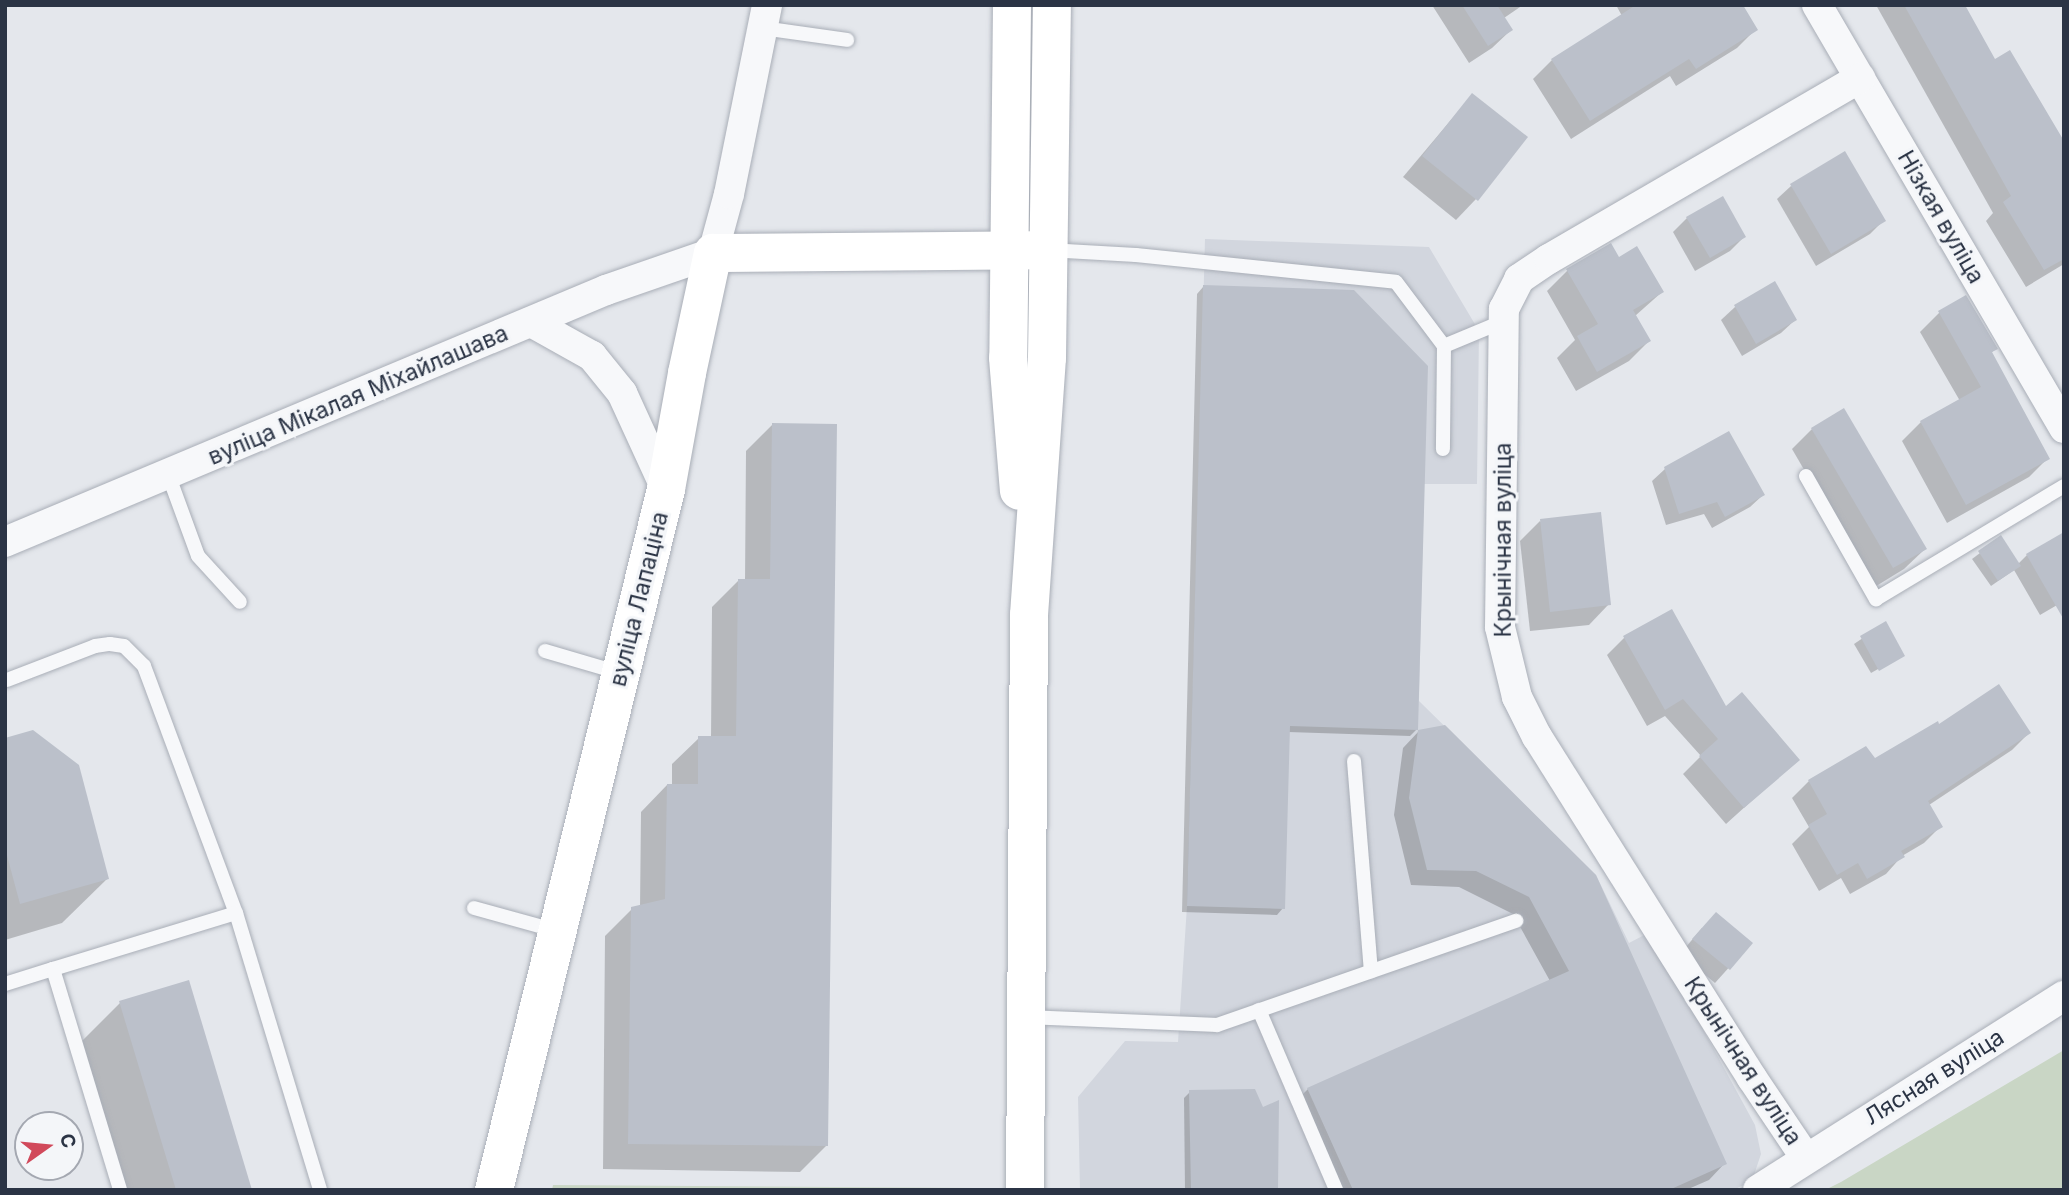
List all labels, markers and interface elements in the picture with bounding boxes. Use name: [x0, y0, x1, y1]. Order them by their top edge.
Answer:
street label: Нізкая вуліца: [1892, 146, 1990, 288]
street label: вуліца Мікалая Міхайлашава: [204, 319, 512, 471]
street label: Крынічная вуліца: [1489, 443, 1517, 637]
street label: вуліца Лапаціна: [604, 509, 674, 689]
street label: Крынічная вуліца: [1678, 972, 1808, 1150]
street label: Лясная вуліца: [1859, 1023, 2009, 1131]
north arrow: [14, 1111, 84, 1181]
text: С: [55, 1131, 81, 1151]

